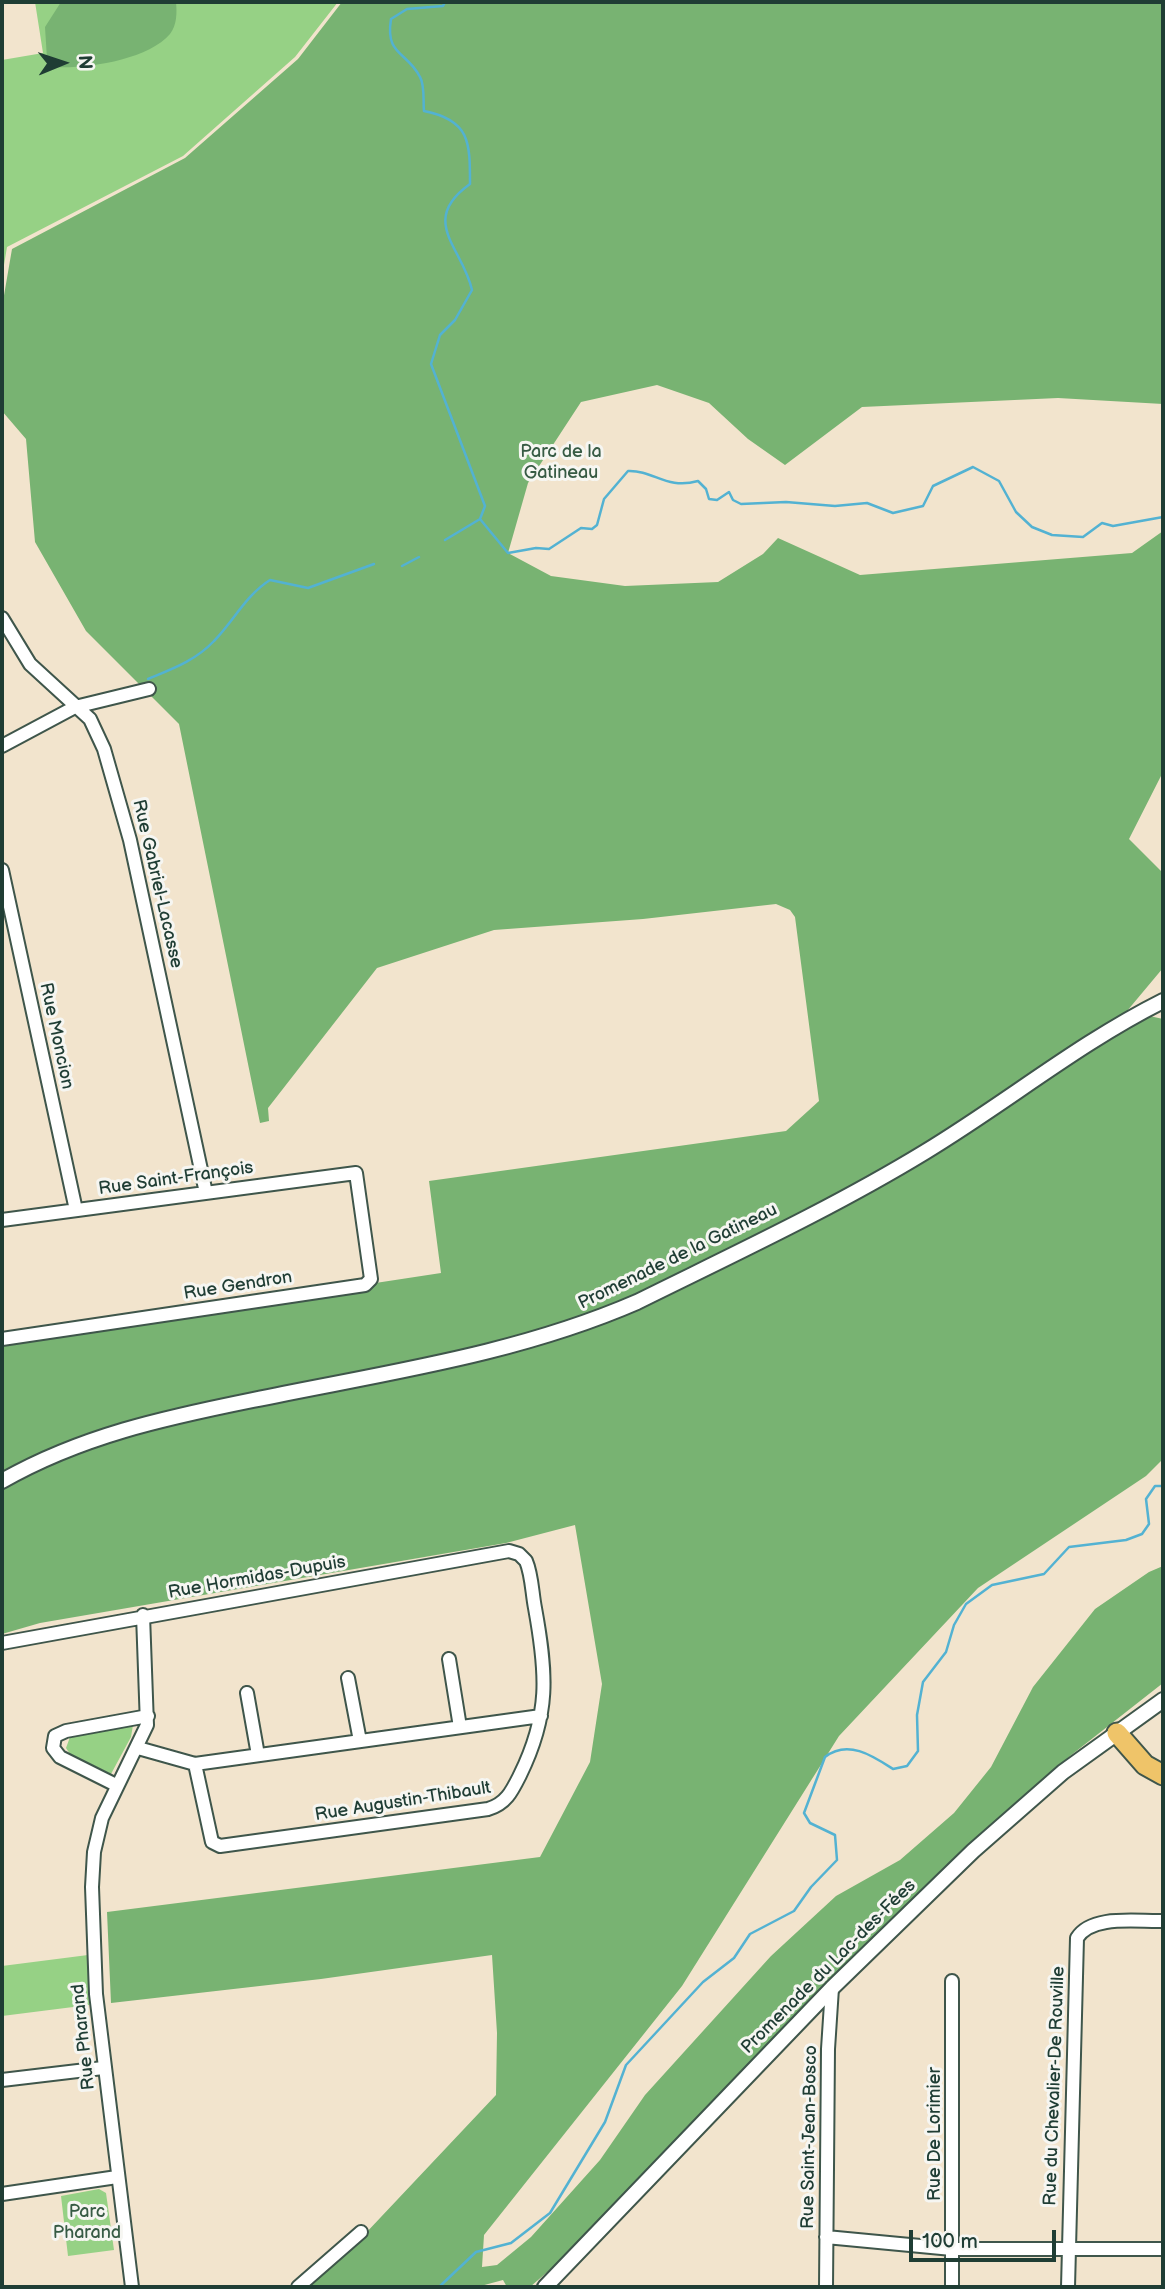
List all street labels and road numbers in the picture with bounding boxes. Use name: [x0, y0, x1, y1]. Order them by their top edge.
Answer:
street label: Rue Gabriel-Lacasse: [127, 798, 187, 970]
street label: Rue Moncion: [34, 981, 78, 1091]
street label: Rue Saint-François: [97, 1157, 255, 1201]
street label: Promenade de la Gatineau: [575, 1199, 781, 1315]
street label: Rue Gendron: [182, 1267, 294, 1305]
street label: Rue Hormidas-Dupuis: [167, 1552, 347, 1604]
street label: Rue Augustin-Thibault: [313, 1777, 493, 1827]
street label: Promenade du Lac-des-Fées: [737, 1875, 921, 2059]
street label: Rue du Chevalier-De Rouville: [1040, 1966, 1070, 2206]
street label: Rue Pharand: [68, 1983, 100, 2091]
street label: Rue Saint-Jean-Bosco: [798, 2045, 822, 2229]
street label: Rue De Lorimier: [924, 2067, 946, 2201]

